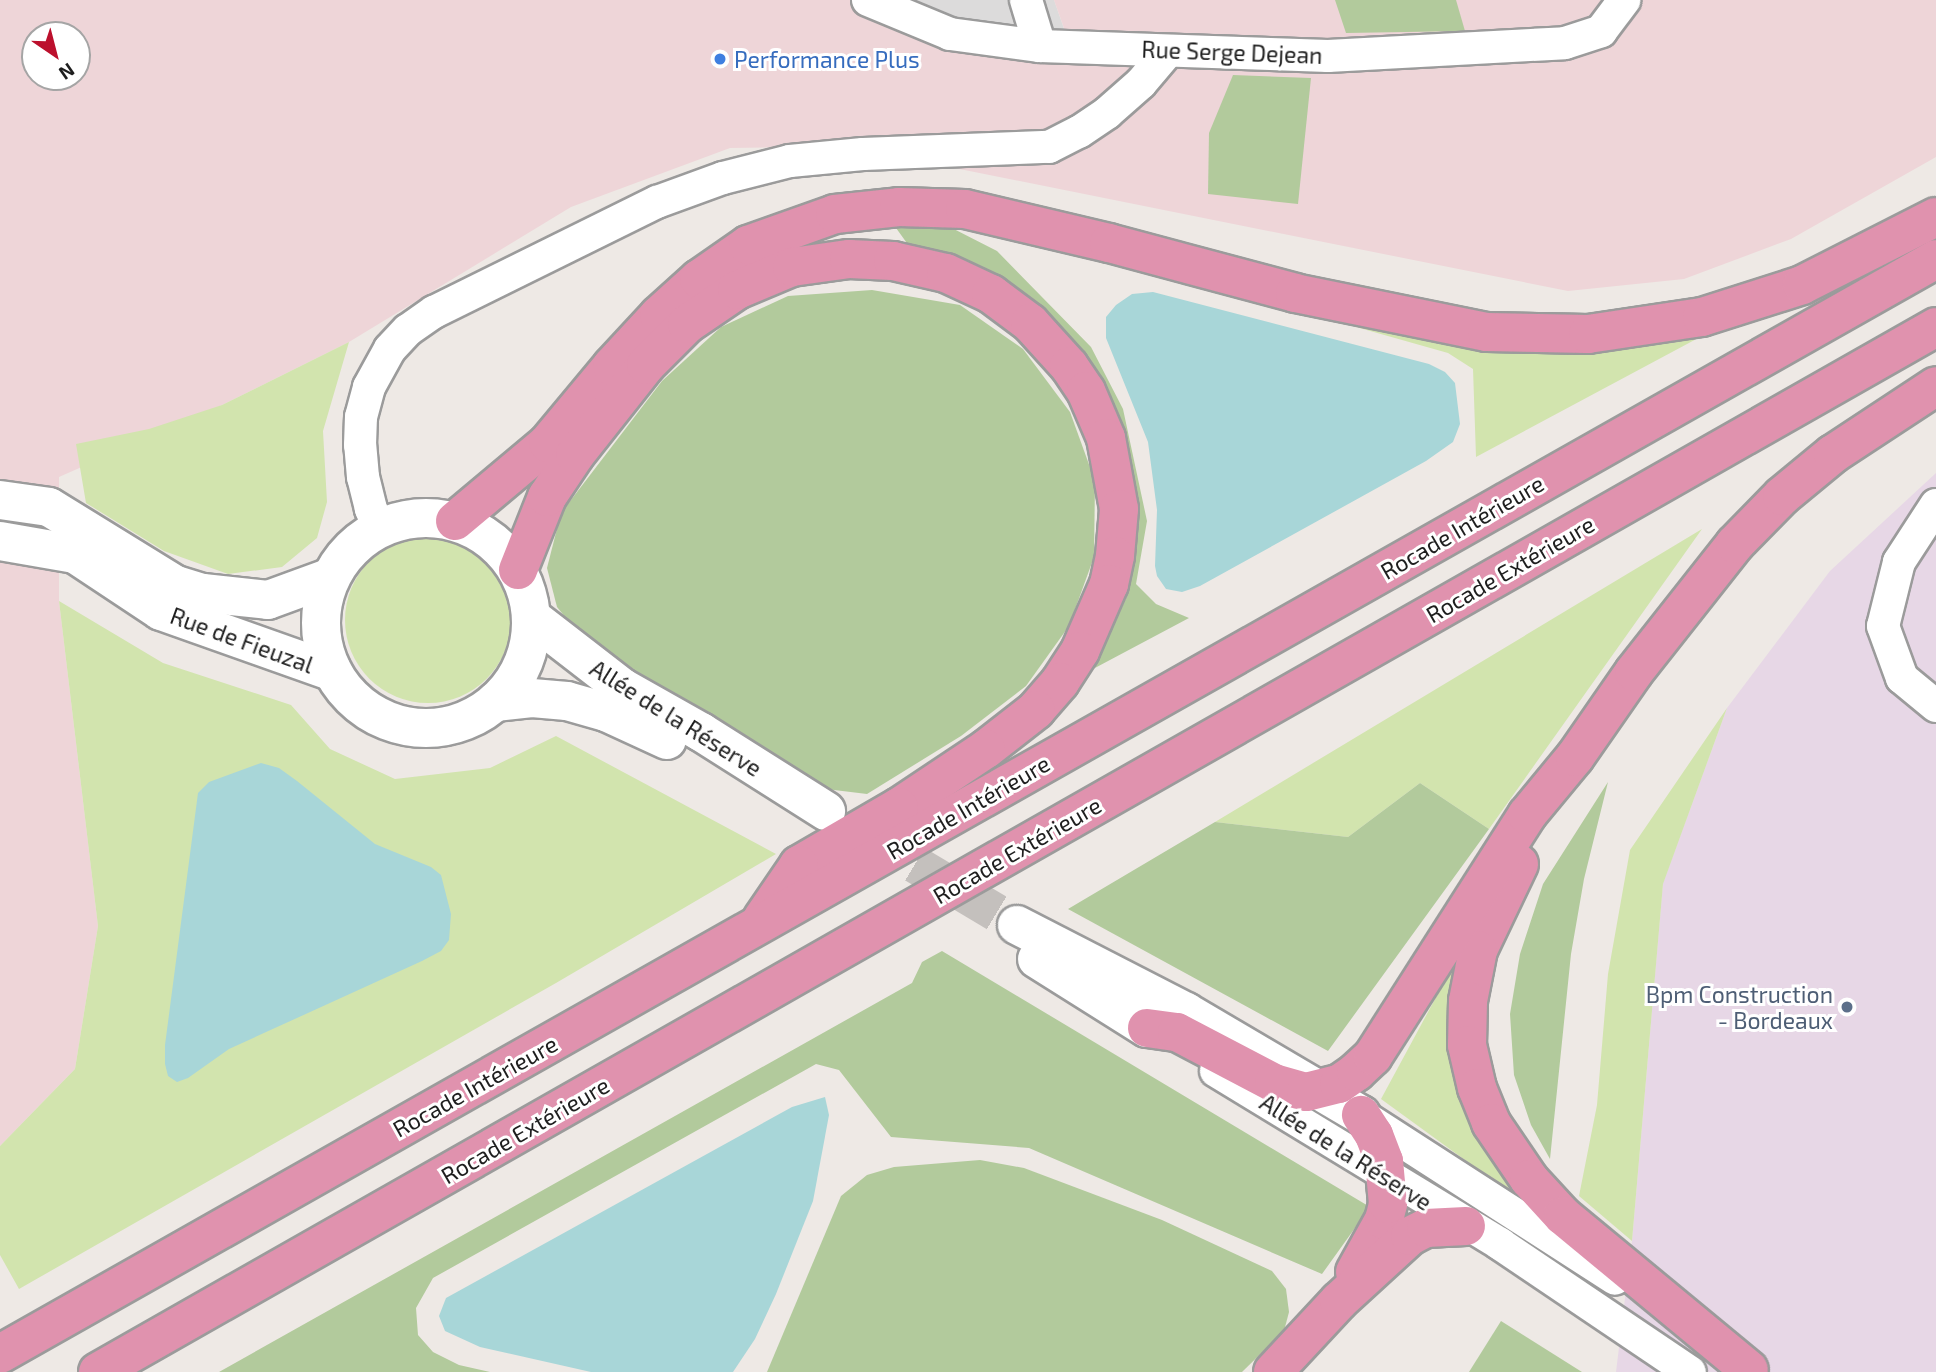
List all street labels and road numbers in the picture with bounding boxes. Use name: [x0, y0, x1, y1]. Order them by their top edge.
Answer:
street label: Rue Serge Dejean: [1141, 35, 1323, 69]
street label: Rocade Intérieure: [1375, 469, 1549, 585]
street label: Rocade Extérieure: [1421, 510, 1599, 628]
street label: Rue de Fieuzal: [167, 601, 317, 679]
street label: Allée de la Réserve: [585, 654, 767, 782]
street label: Rocade Intérieure: [881, 749, 1055, 865]
street label: Rocade Extérieure: [928, 791, 1106, 909]
street label: Rocade Intérieure: [388, 1029, 562, 1143]
street label: Rocade Extérieure: [436, 1071, 614, 1189]
street label: Allée de la Réserve: [1255, 1088, 1437, 1216]

